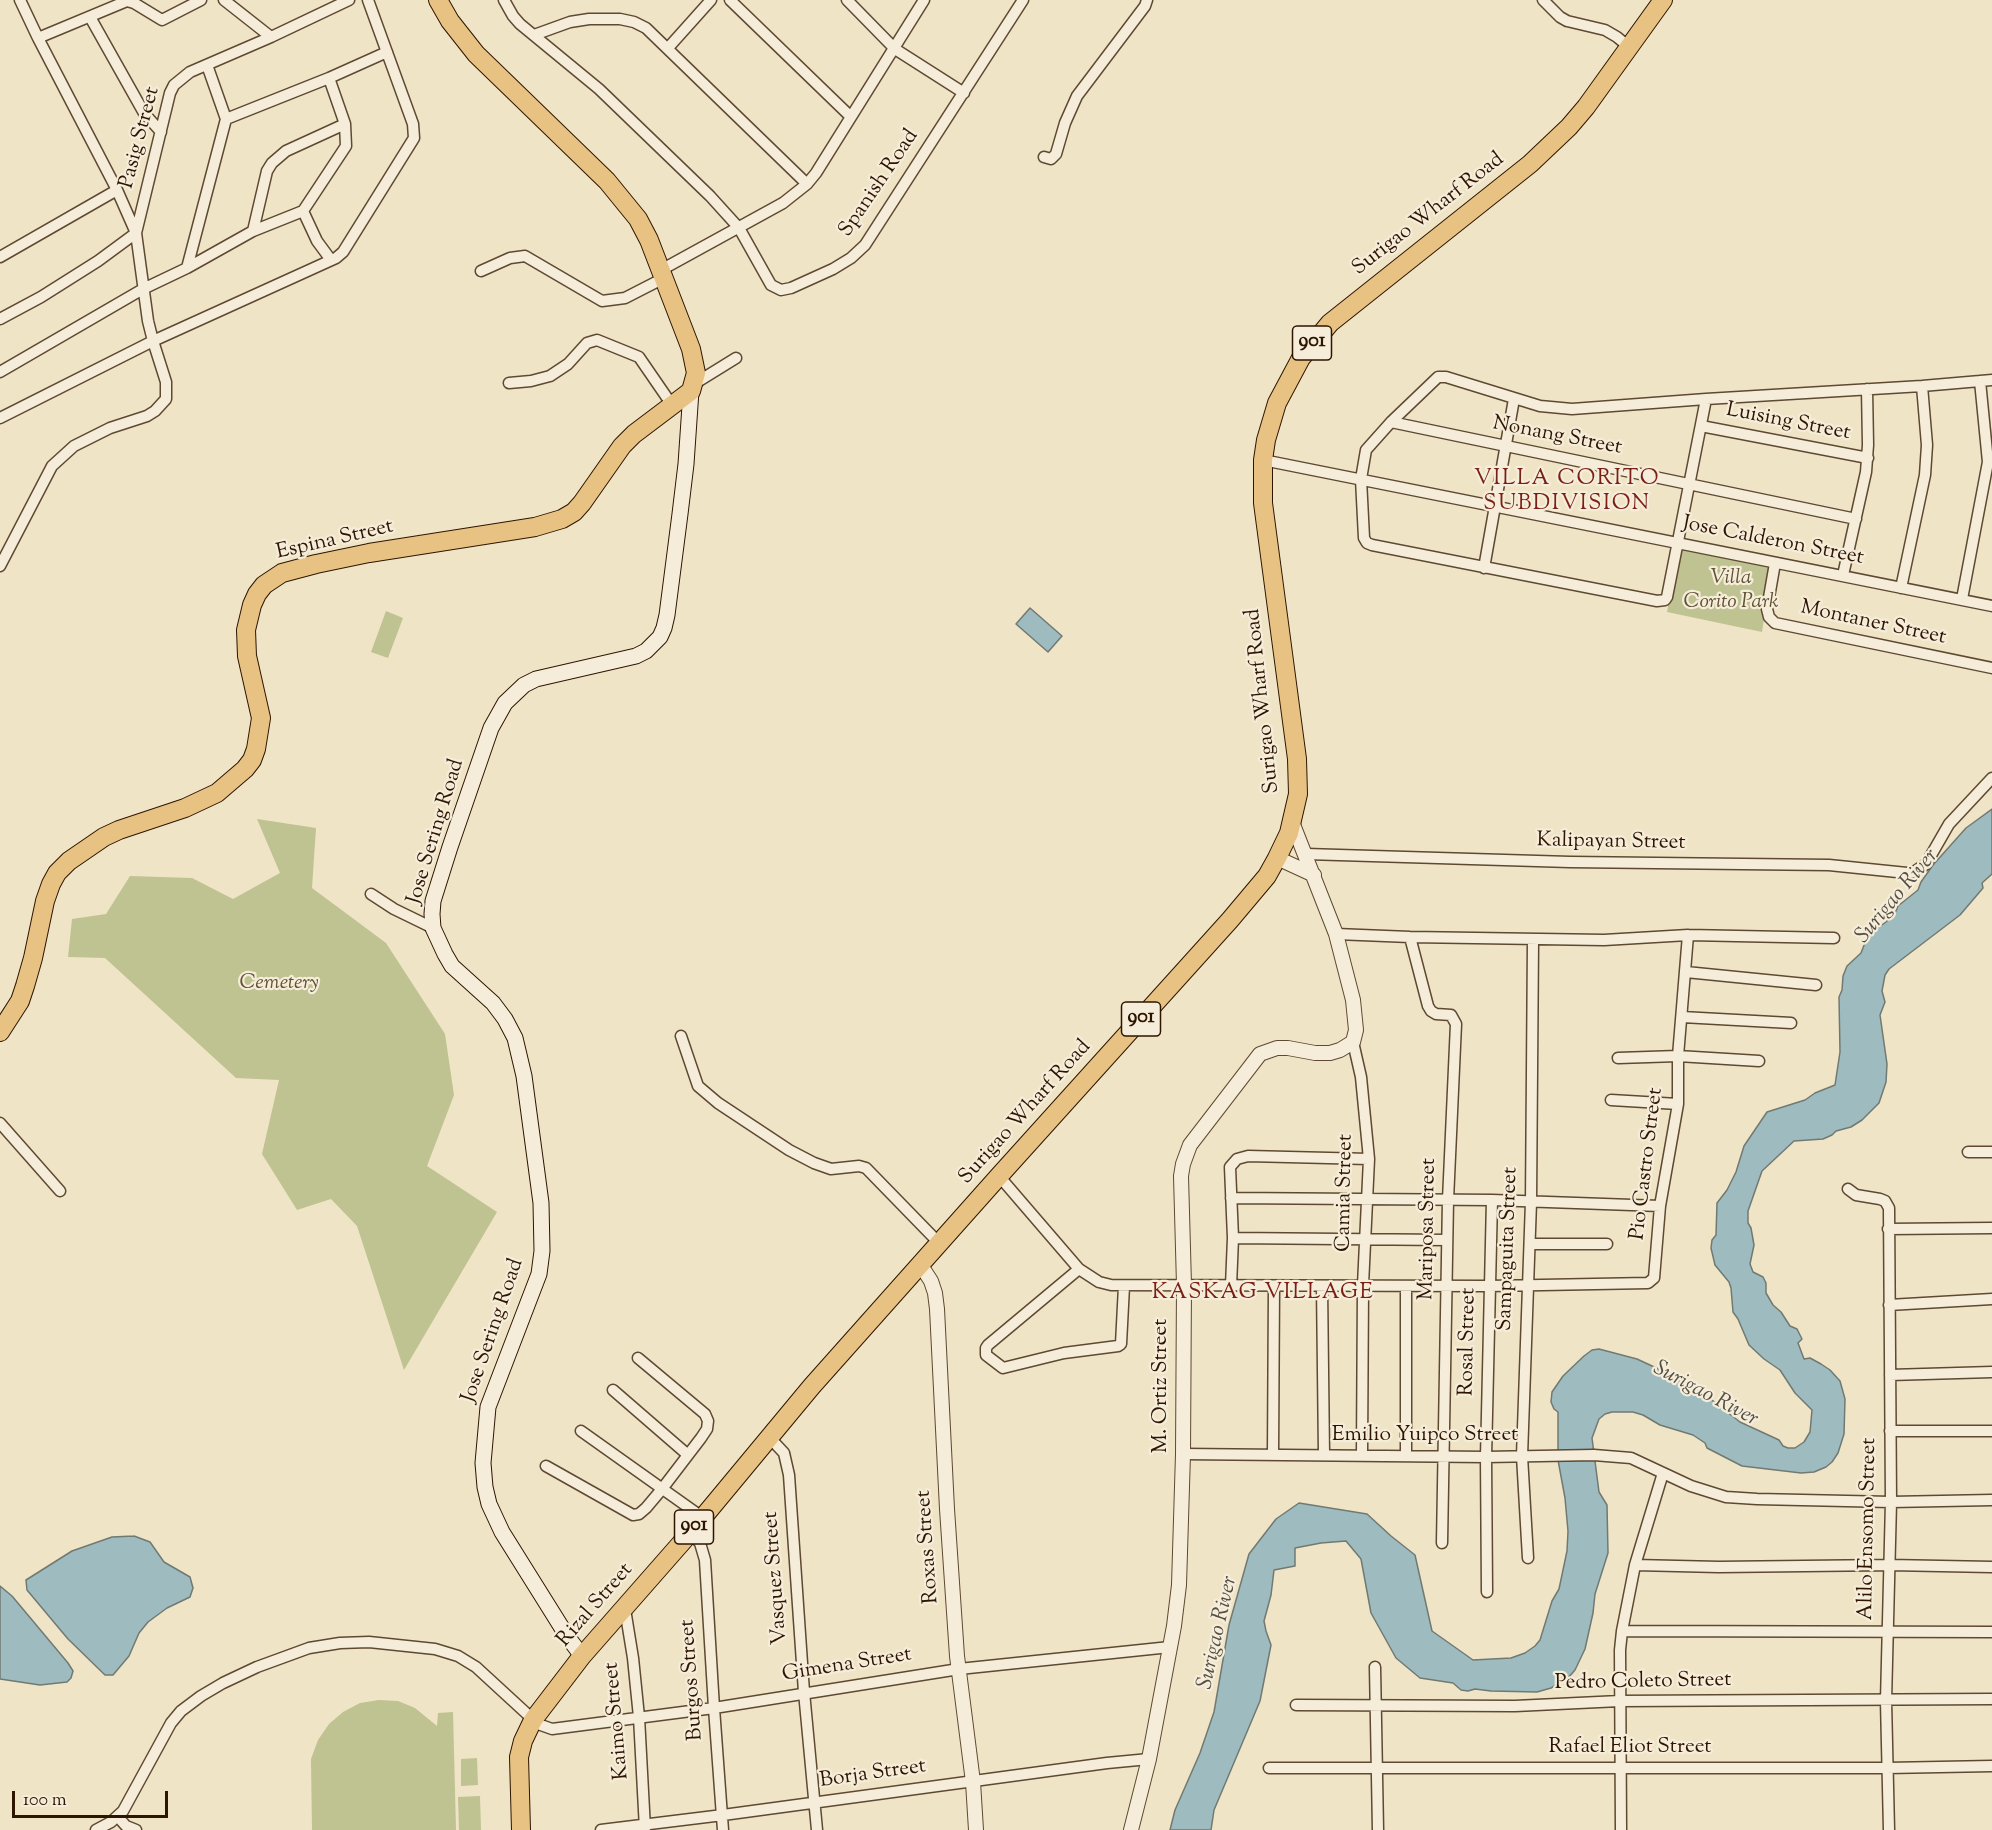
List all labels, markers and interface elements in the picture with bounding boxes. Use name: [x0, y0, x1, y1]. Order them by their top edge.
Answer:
street label: Pasig Street: [115, 84, 167, 192]
street label: Spanish Road: [835, 125, 925, 243]
street label: Surigao Wharf Road: [1348, 148, 1510, 282]
road number: 901: [1292, 326, 1332, 360]
street label: Luising Street: [1724, 399, 1852, 447]
street label: Nonang Street: [1490, 412, 1624, 462]
district label: VILLA CORITO SUBDIVISION: [1474, 467, 1660, 518]
street label: Jose Calderon Street: [1680, 512, 1866, 572]
street label: Espina Street: [274, 515, 396, 567]
park label: Villa Corito Park: [1684, 566, 1778, 616]
street label: Montaner Street: [1798, 596, 1948, 652]
street label: Surigao Wharf Road: [1242, 607, 1286, 795]
street label: Jose Sering Road: [403, 756, 471, 908]
street label: Kalipayan Street: [1536, 829, 1686, 857]
water label: Surigao River: [1851, 844, 1945, 950]
park label: Cemetery: [240, 971, 318, 997]
road number: 901: [1122, 1002, 1160, 1036]
street label: Surigao Wharf Road: [954, 1036, 1098, 1190]
street label: Pio Castro Street: [1626, 1086, 1670, 1242]
street label: Camia Street: [1332, 1134, 1360, 1252]
street label: Mariposa Street: [1415, 1158, 1443, 1300]
street label: Sampaguita Street: [1494, 1167, 1524, 1331]
street label: Jose Sering Road: [458, 1256, 530, 1406]
district label: KASKAG VILLAGE: [1152, 1281, 1374, 1307]
street label: Rosal Street: [1455, 1288, 1483, 1396]
street label: M. Ortiz Street: [1149, 1319, 1175, 1453]
water label: Surigao River: [1648, 1356, 1762, 1434]
street label: Emilio Yuipco Street: [1332, 1423, 1518, 1449]
street label: Alilo Ensomo Street: [1855, 1437, 1883, 1621]
street label: Roxas Street: [912, 1489, 946, 1605]
road number: 901: [674, 1510, 714, 1544]
street label: Vasquez Street: [760, 1510, 794, 1646]
street label: Rizal Street: [553, 1559, 639, 1653]
water label: Surigao River: [1193, 1574, 1245, 1692]
street label: Burgos Street: [676, 1618, 710, 1742]
street label: Gimena Street: [780, 1643, 914, 1689]
street label: Kaimo Street: [600, 1661, 636, 1781]
street label: Pedro Coleto Street: [1554, 1669, 1732, 1697]
street label: Rafael Eliot Street: [1548, 1735, 1712, 1761]
street label: Borja Street: [818, 1755, 928, 1795]
scale bar: [15, 1779, 171, 1817]
text: 100 m: [23, 1788, 67, 1814]

